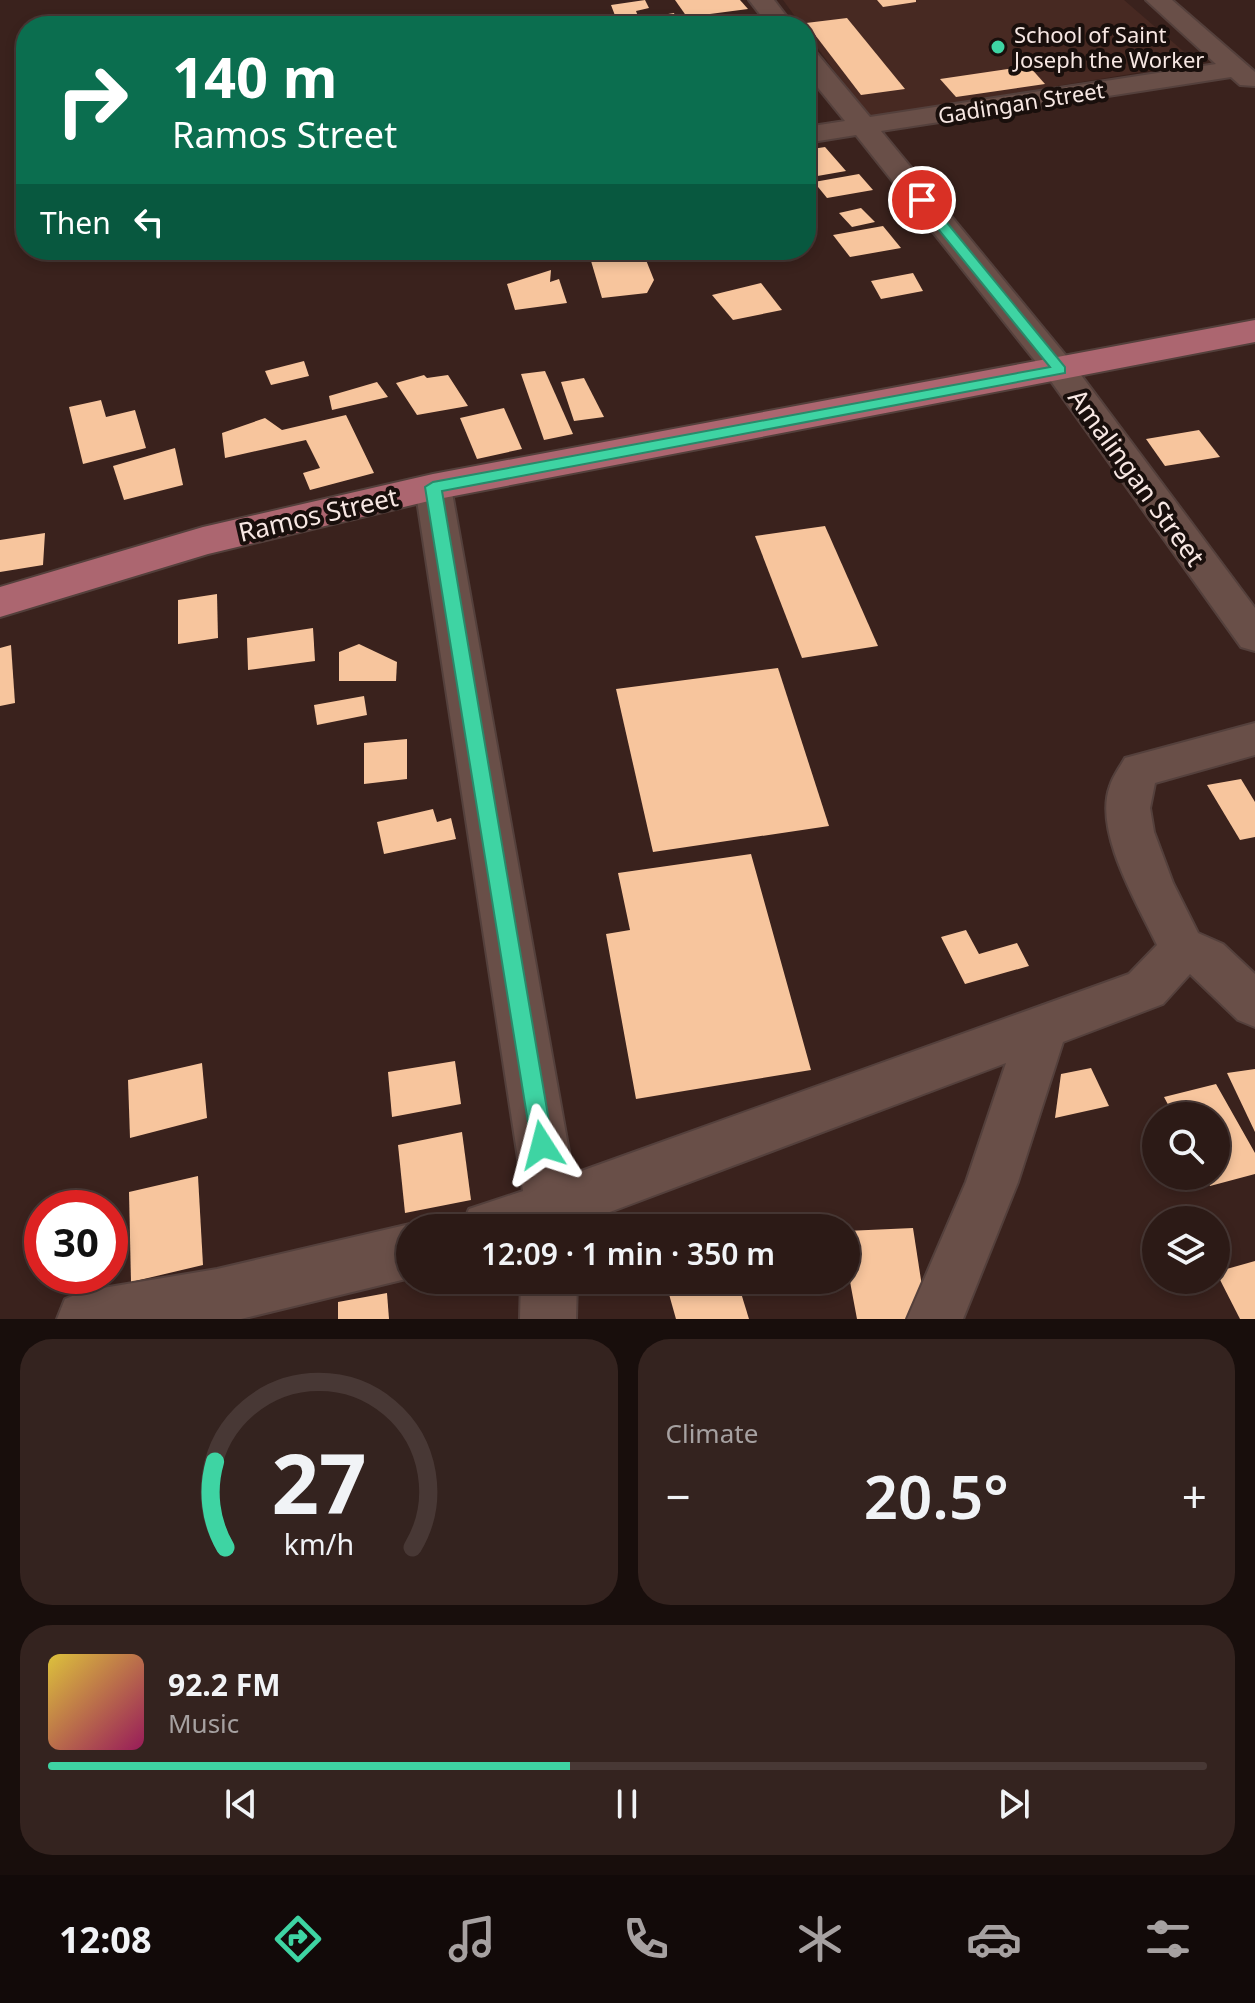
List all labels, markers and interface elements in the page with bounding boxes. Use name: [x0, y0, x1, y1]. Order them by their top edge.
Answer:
place label: School of Saint Joseph the Worker: [1012, 19, 1204, 74]
text: 140 m: [172, 38, 337, 114]
marker: School of Saint Joseph the Worker: [989, 38, 1007, 56]
icon: right: [40, 48, 144, 152]
street label: Gadingan Street: [936, 74, 1106, 130]
text: Ramos Street: [172, 110, 397, 159]
pin: [888, 166, 956, 234]
icon: arrive: [900, 178, 944, 222]
icon: left: [127, 200, 171, 244]
text: Then: [40, 202, 111, 243]
street label: Amalingan Street: [1060, 381, 1214, 573]
street label: Ramos Street: [235, 478, 401, 550]
map controls: [1142, 1102, 1230, 1294]
button: search: [1142, 1102, 1230, 1190]
position arrow: [500, 1103, 584, 1187]
speed limit sign: 30: [24, 1190, 128, 1294]
button: layers: [1142, 1206, 1230, 1294]
text: 12:09 · 1 min · 350 m: [481, 1233, 775, 1274]
text: Climate: [666, 1415, 758, 1451]
text: 27: [271, 1425, 366, 1538]
text: 20.5°: [864, 1455, 1009, 1537]
text: −: [666, 1466, 691, 1526]
text: +: [1182, 1466, 1207, 1526]
text: km/h: [284, 1524, 354, 1563]
text: 92.2 FM: [168, 1664, 280, 1705]
text: Music: [168, 1705, 239, 1741]
icon: previous: [219, 1782, 263, 1826]
icon: pause: [605, 1782, 649, 1826]
icon: next: [992, 1782, 1036, 1826]
icon: directions: [270, 1911, 326, 1967]
icon: music: [444, 1911, 500, 1967]
icon: phone: [618, 1911, 674, 1967]
icon: climate: [792, 1911, 848, 1967]
icon: car: [966, 1911, 1022, 1967]
icon: filters: [1140, 1911, 1196, 1967]
text: 12:08: [59, 1915, 152, 1964]

